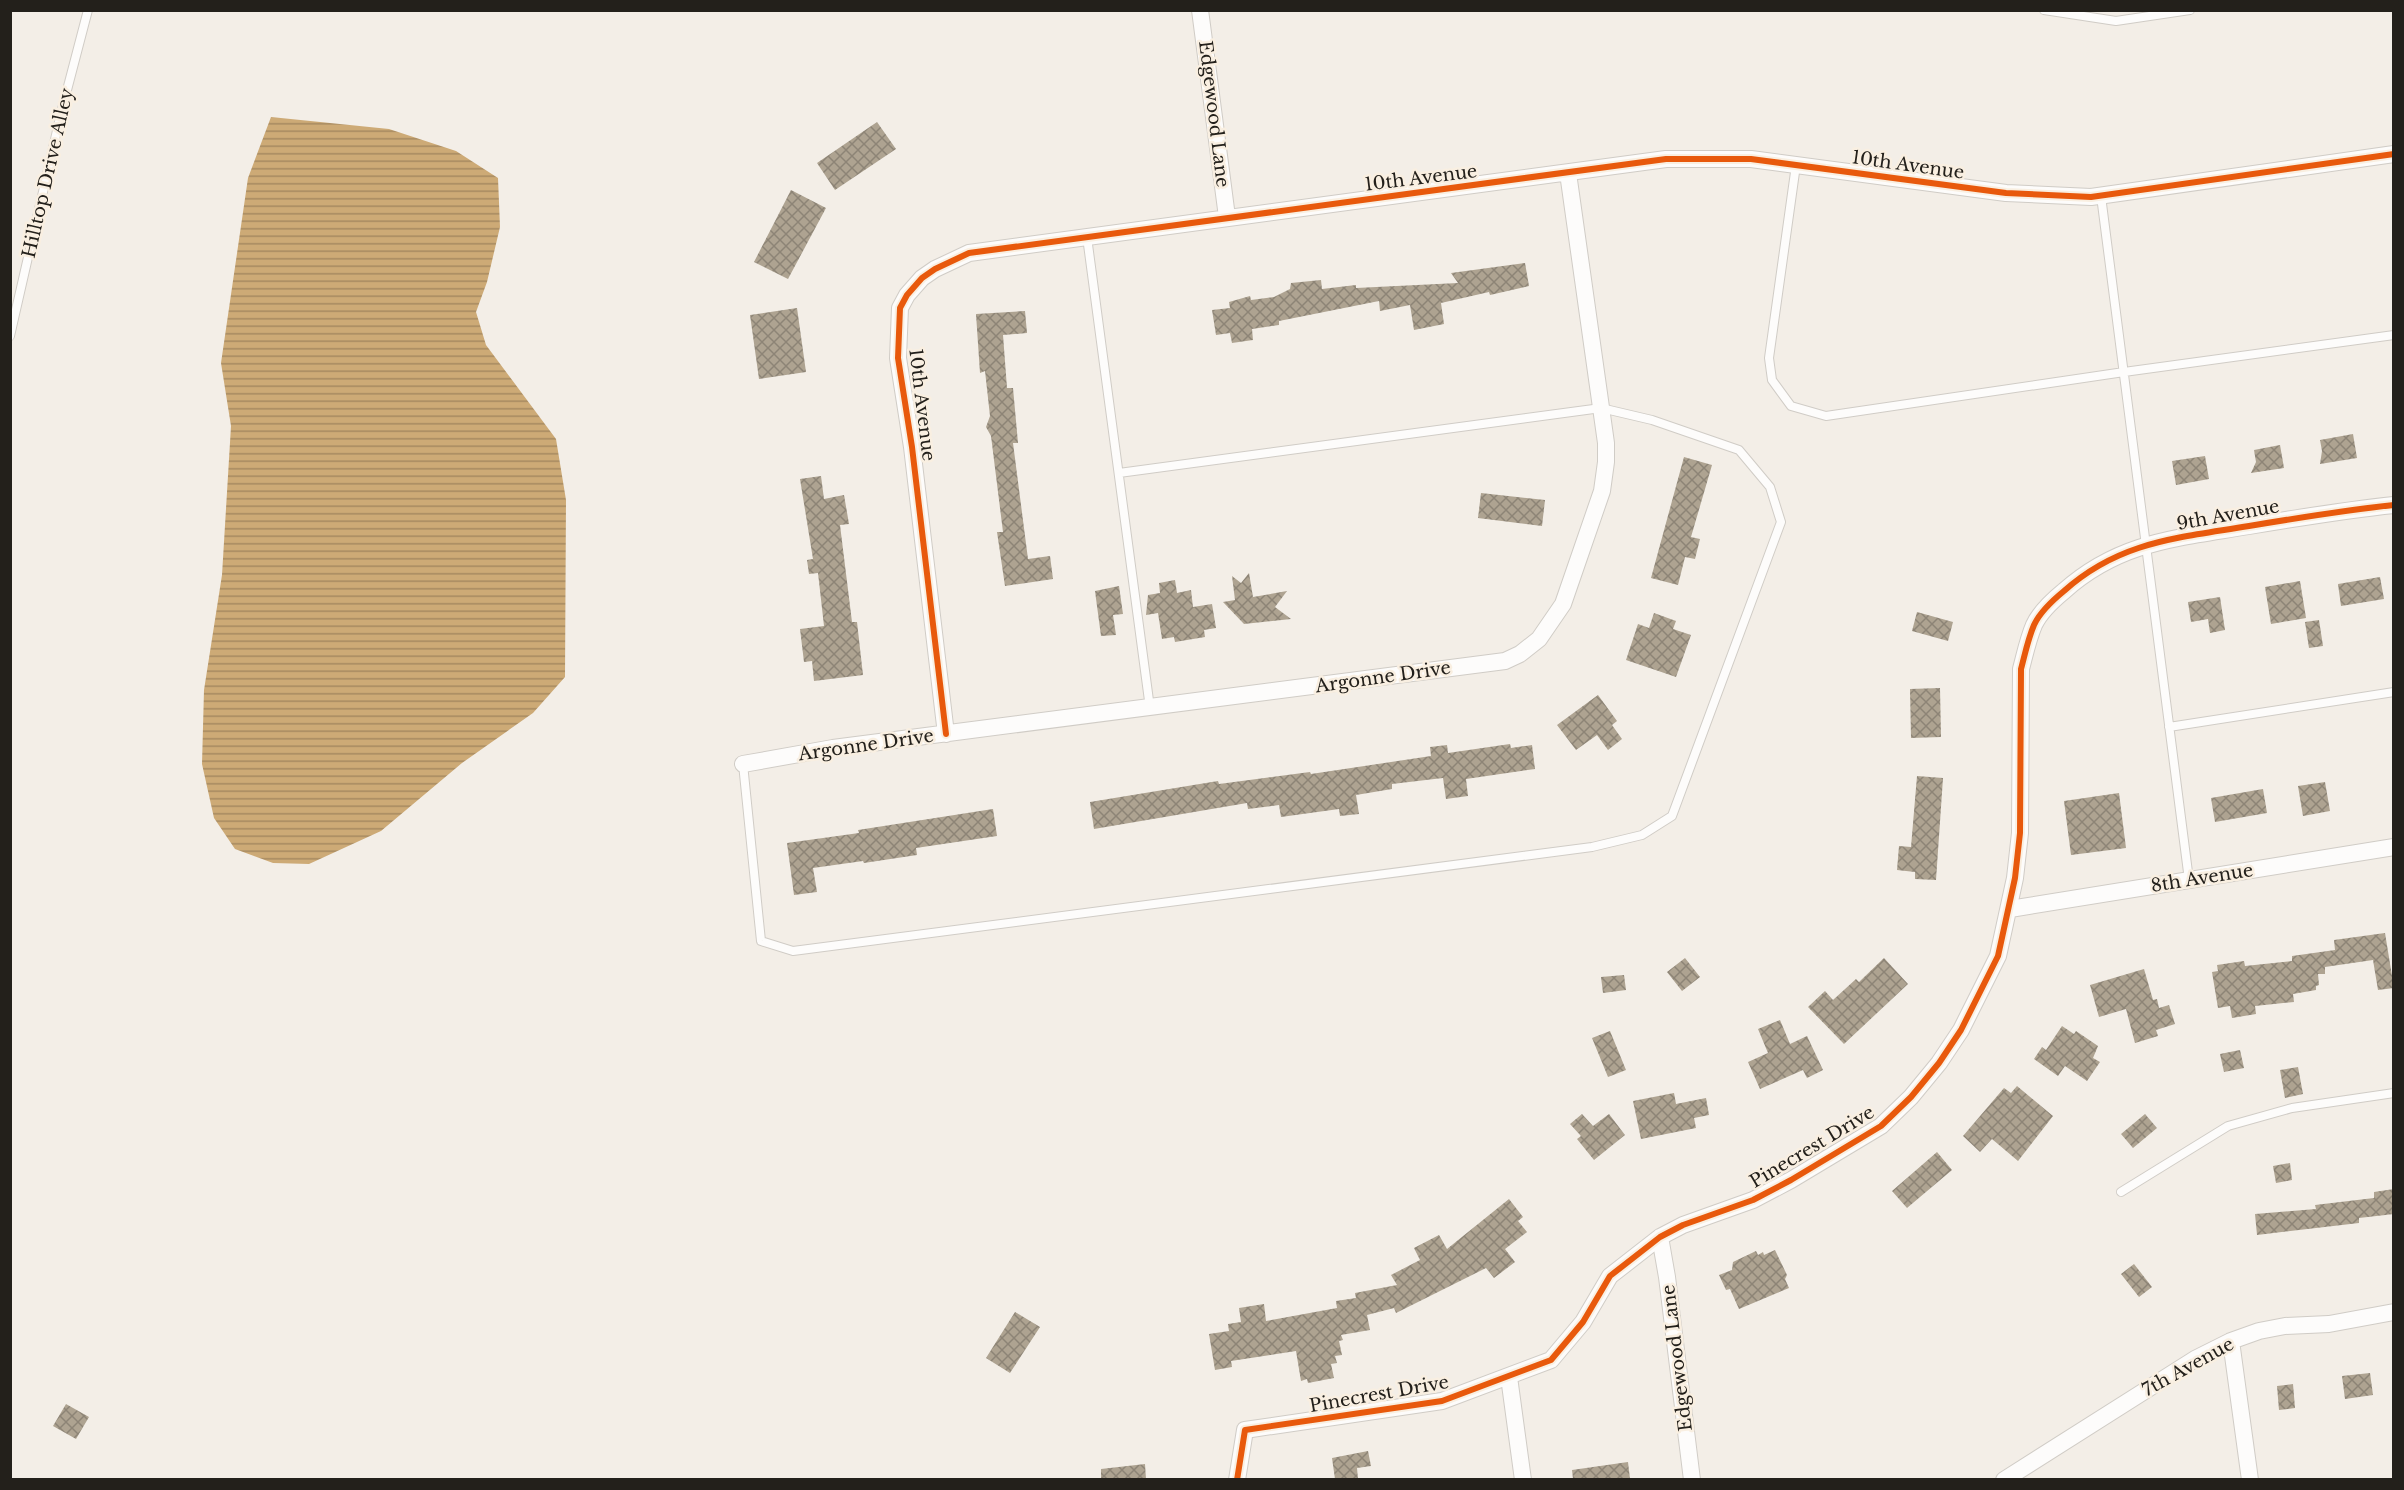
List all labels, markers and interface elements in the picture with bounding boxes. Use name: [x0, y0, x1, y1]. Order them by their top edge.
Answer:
street label: Edgewood Lane: [1194, 39, 1234, 189]
street label: Hilltop Drive Alley: [18, 86, 78, 260]
street label: 10th Avenue: [1850, 146, 1966, 184]
street label: 10th Avenue: [1364, 160, 1478, 196]
street label: 10th Avenue: [904, 348, 940, 462]
street label: 9th Avenue: [2175, 495, 2281, 535]
street label: Argonne Drive: [1313, 657, 1452, 698]
street label: Argonne Drive: [796, 725, 935, 766]
street label: 8th Avenue: [2149, 859, 2255, 897]
street label: Pinecrest Drive: [1746, 1101, 1878, 1193]
street label: Edgewood Lane: [1657, 1283, 1697, 1433]
street label: 7th Avenue: [2138, 1333, 2238, 1401]
street label: Pinecrest Drive: [1308, 1371, 1450, 1417]

